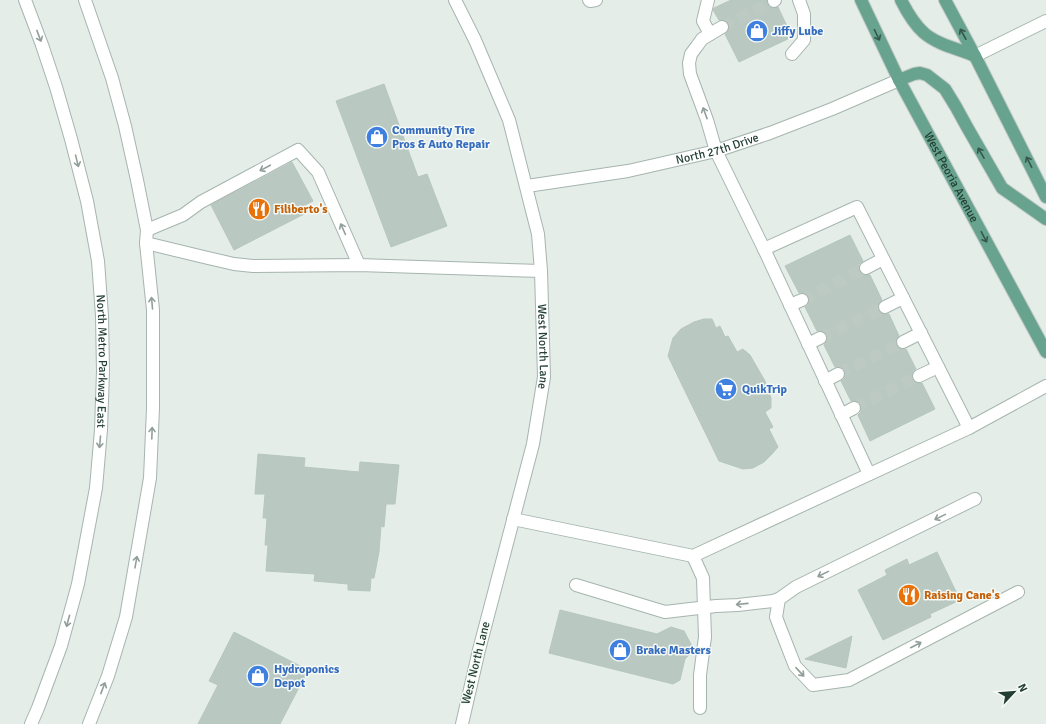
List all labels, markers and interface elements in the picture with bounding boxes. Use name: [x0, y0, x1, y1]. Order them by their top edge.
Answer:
shop icon: Jiffy Lube: [744, 18, 770, 44]
place label: Jiffy Lube: [772, 24, 823, 39]
one-way arrow: [958, 28, 966, 40]
one-way arrow: [874, 29, 882, 41]
one-way arrow: [36, 30, 44, 42]
one-way arrow: [700, 108, 708, 120]
place label: Community Tire Pros & Auto Repair: [392, 123, 490, 152]
shop icon: Community Tire Pros & Auto Repair: [364, 124, 390, 150]
street label: West Peoria Avenue: [921, 129, 982, 225]
street label: North 27th Drive: [674, 130, 761, 167]
one-way arrow: [977, 147, 985, 159]
one-way arrow: [73, 154, 81, 167]
one-way arrow: [1024, 156, 1032, 168]
one-way arrow: [259, 165, 271, 173]
restaurant icon: Filiberto's: [246, 196, 272, 222]
place label: Filiberto's: [274, 202, 328, 217]
one-way arrow: [339, 224, 346, 236]
one-way arrow: [981, 231, 988, 243]
street label: North Metro Parkway East: [93, 294, 111, 428]
one-way arrow: [148, 297, 156, 310]
street label: West North Lane: [534, 304, 551, 390]
supermarket icon: QuikTrip: [713, 376, 739, 402]
place label: QuikTrip: [742, 382, 788, 397]
one-way arrow: [148, 427, 155, 440]
one-way arrow: [96, 435, 103, 448]
one-way arrow: [934, 513, 946, 521]
one-way arrow: [132, 556, 140, 569]
one-way arrow: [817, 570, 829, 578]
restaurant icon: Raising Cane's: [896, 582, 922, 608]
place label: Raising Cane's: [924, 588, 1000, 603]
one-way arrow: [736, 601, 749, 608]
one-way arrow: [64, 615, 71, 628]
street label: West North Lane: [458, 620, 494, 706]
shop icon: Brake Masters: [607, 637, 633, 663]
one-way arrow: [909, 641, 921, 648]
place label: Brake Masters: [636, 643, 711, 658]
place label: Hydroponics Depot: [274, 662, 340, 691]
shop icon: Hydroponics Depot: [245, 663, 271, 689]
one-way arrow: [796, 667, 805, 677]
north arrow: [994, 672, 1034, 712]
one-way arrow: [100, 682, 108, 694]
text: N: [1015, 682, 1030, 694]

